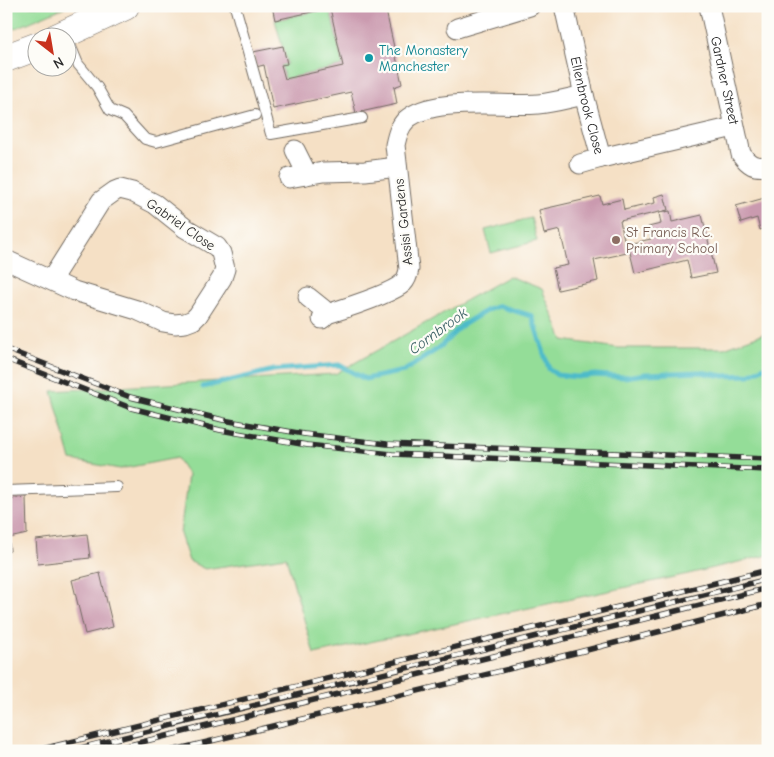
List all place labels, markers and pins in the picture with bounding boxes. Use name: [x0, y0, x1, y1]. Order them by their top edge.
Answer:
place label: The Monastery Manchester: [379, 42, 469, 75]
marker: The Monastery Manchester: [363, 52, 375, 64]
place label: St Francis R.C. Primary School: [626, 224, 718, 257]
marker: St Francis R.C. Primary School: [610, 234, 622, 246]

